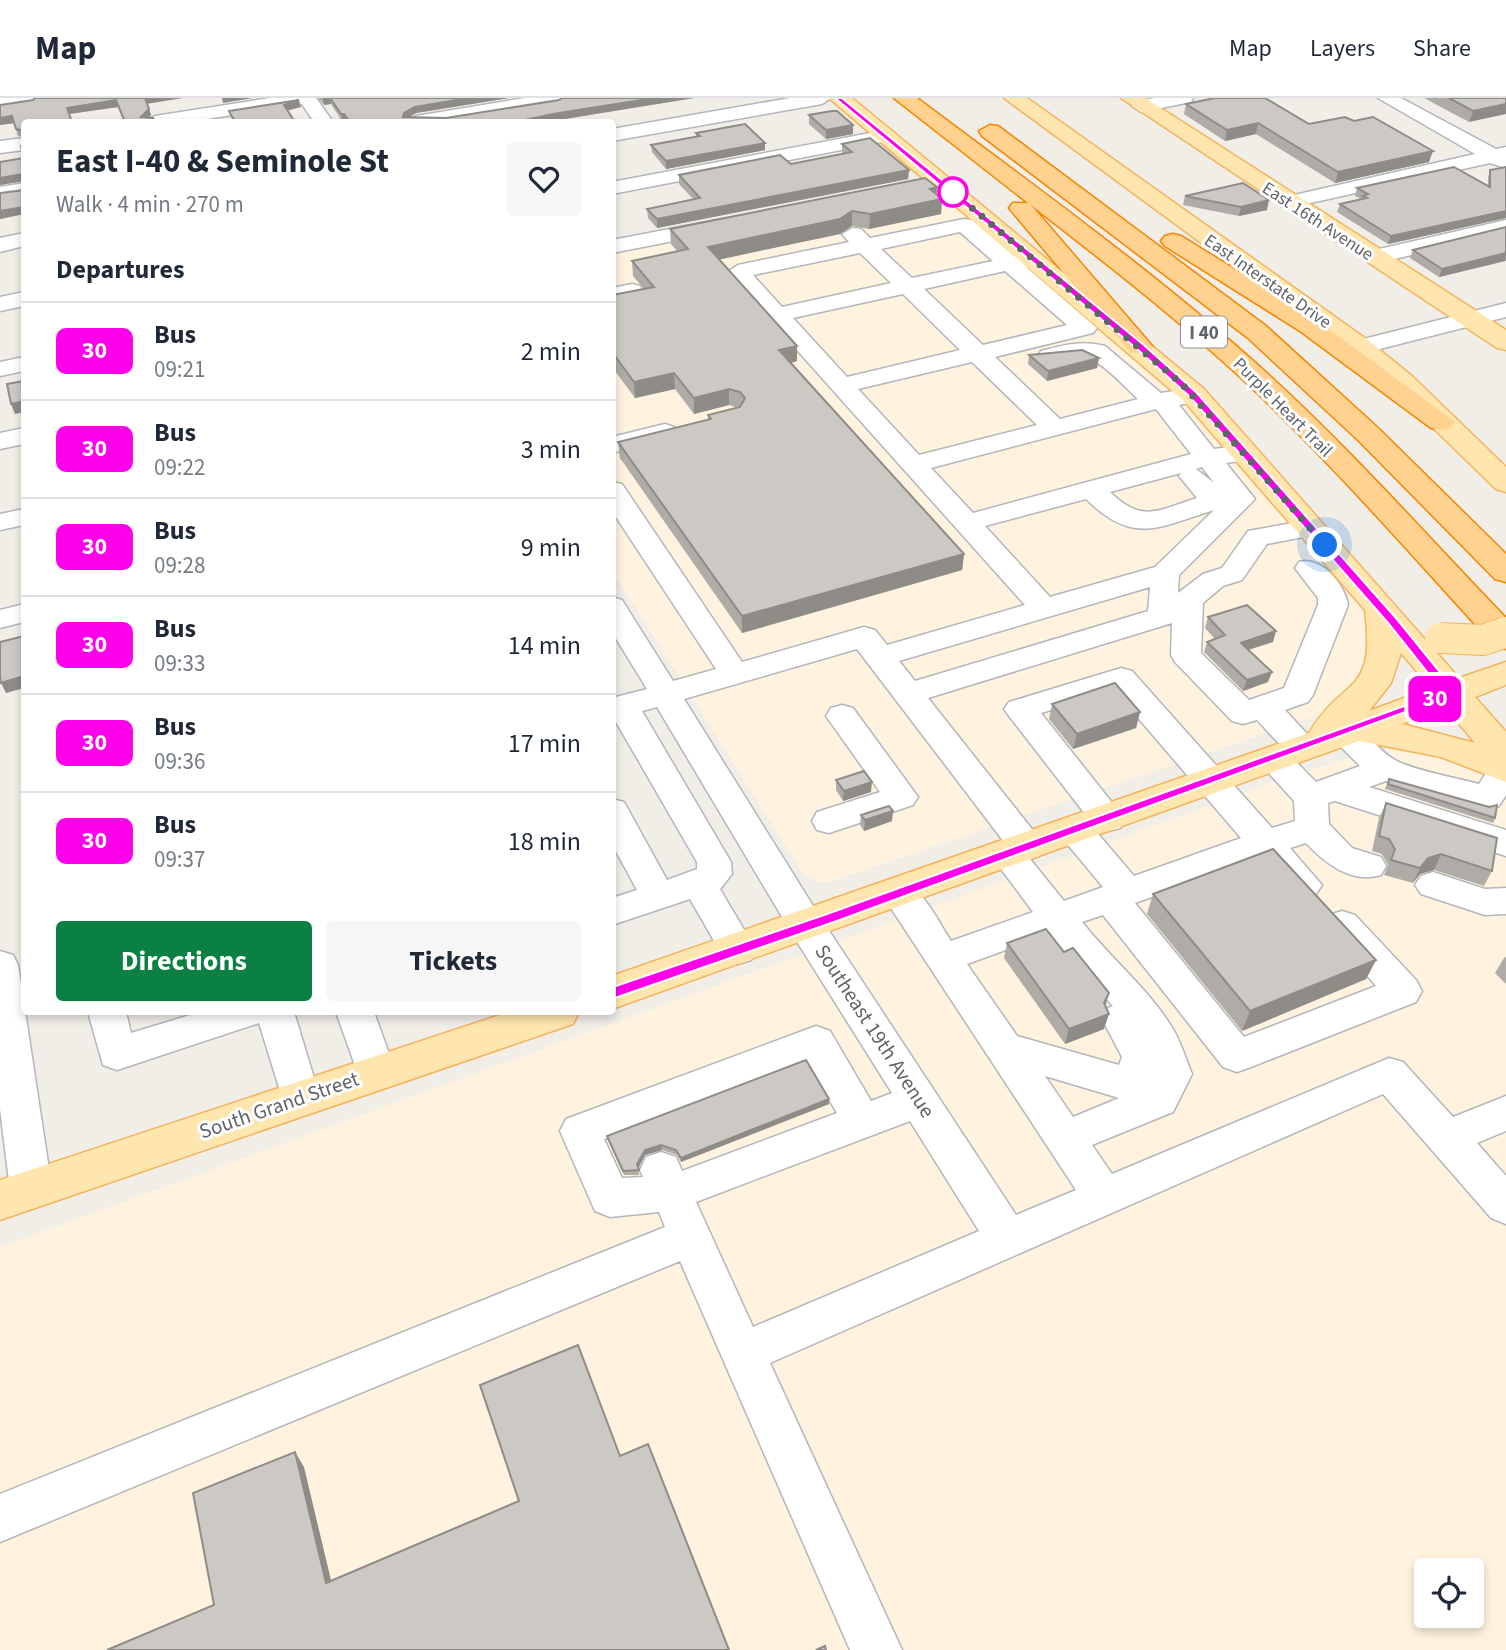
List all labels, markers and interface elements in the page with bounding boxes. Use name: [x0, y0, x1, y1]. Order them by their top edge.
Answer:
text: Map: [35, 25, 96, 72]
text: Map: [1229, 31, 1272, 66]
text: Layers: [1310, 31, 1375, 66]
text: Share: [1413, 31, 1471, 66]
text: East I-40 & Seminole St: [56, 138, 389, 185]
button: heart: [507, 142, 581, 216]
street label: East 16th Avenue: [1257, 176, 1378, 267]
unlabelled marker: [938, 177, 968, 207]
text: Walk · 4 min · 270 m: [56, 188, 244, 221]
street label: East Interstate Drive: [1199, 228, 1336, 335]
text: Departures: [56, 251, 184, 288]
text: Bus: [154, 316, 196, 353]
road number: I 40: [1181, 316, 1227, 348]
text: 30: [82, 333, 107, 368]
text: 2 min: [521, 333, 581, 370]
street label: Purple Heart Trail: [1227, 352, 1338, 463]
text: 09:21: [154, 353, 205, 386]
text: Bus: [154, 414, 196, 451]
text: 30: [82, 431, 107, 466]
text: 3 min: [521, 431, 581, 468]
text: 09:22: [154, 451, 205, 484]
text: Bus: [154, 512, 196, 549]
your location: [1307, 527, 1342, 562]
text: 30: [82, 529, 107, 564]
text: 9 min: [521, 529, 581, 566]
text: 09:28: [154, 549, 205, 582]
text: Bus: [154, 610, 196, 647]
text: 30: [82, 627, 107, 662]
text: 14 min: [508, 627, 581, 664]
text: 09:33: [154, 647, 205, 680]
line badge: 30: [1404, 676, 1466, 722]
text: 30: [1422, 681, 1448, 716]
text: Bus: [154, 708, 196, 745]
text: 30: [82, 725, 107, 760]
text: 17 min: [508, 725, 581, 762]
text: 09:36: [154, 745, 205, 778]
text: Bus: [154, 806, 196, 843]
text: 30: [82, 823, 107, 858]
text: 18 min: [508, 823, 581, 860]
text: 09:37: [154, 843, 205, 876]
button: Directions: [56, 921, 312, 1001]
button: Tickets: [326, 921, 581, 1001]
street label: Southeast 19th Avenue: [808, 938, 942, 1124]
street label: South Grand Street: [195, 1064, 363, 1146]
map controls: [1414, 1558, 1484, 1628]
button: locate: [1414, 1558, 1484, 1628]

